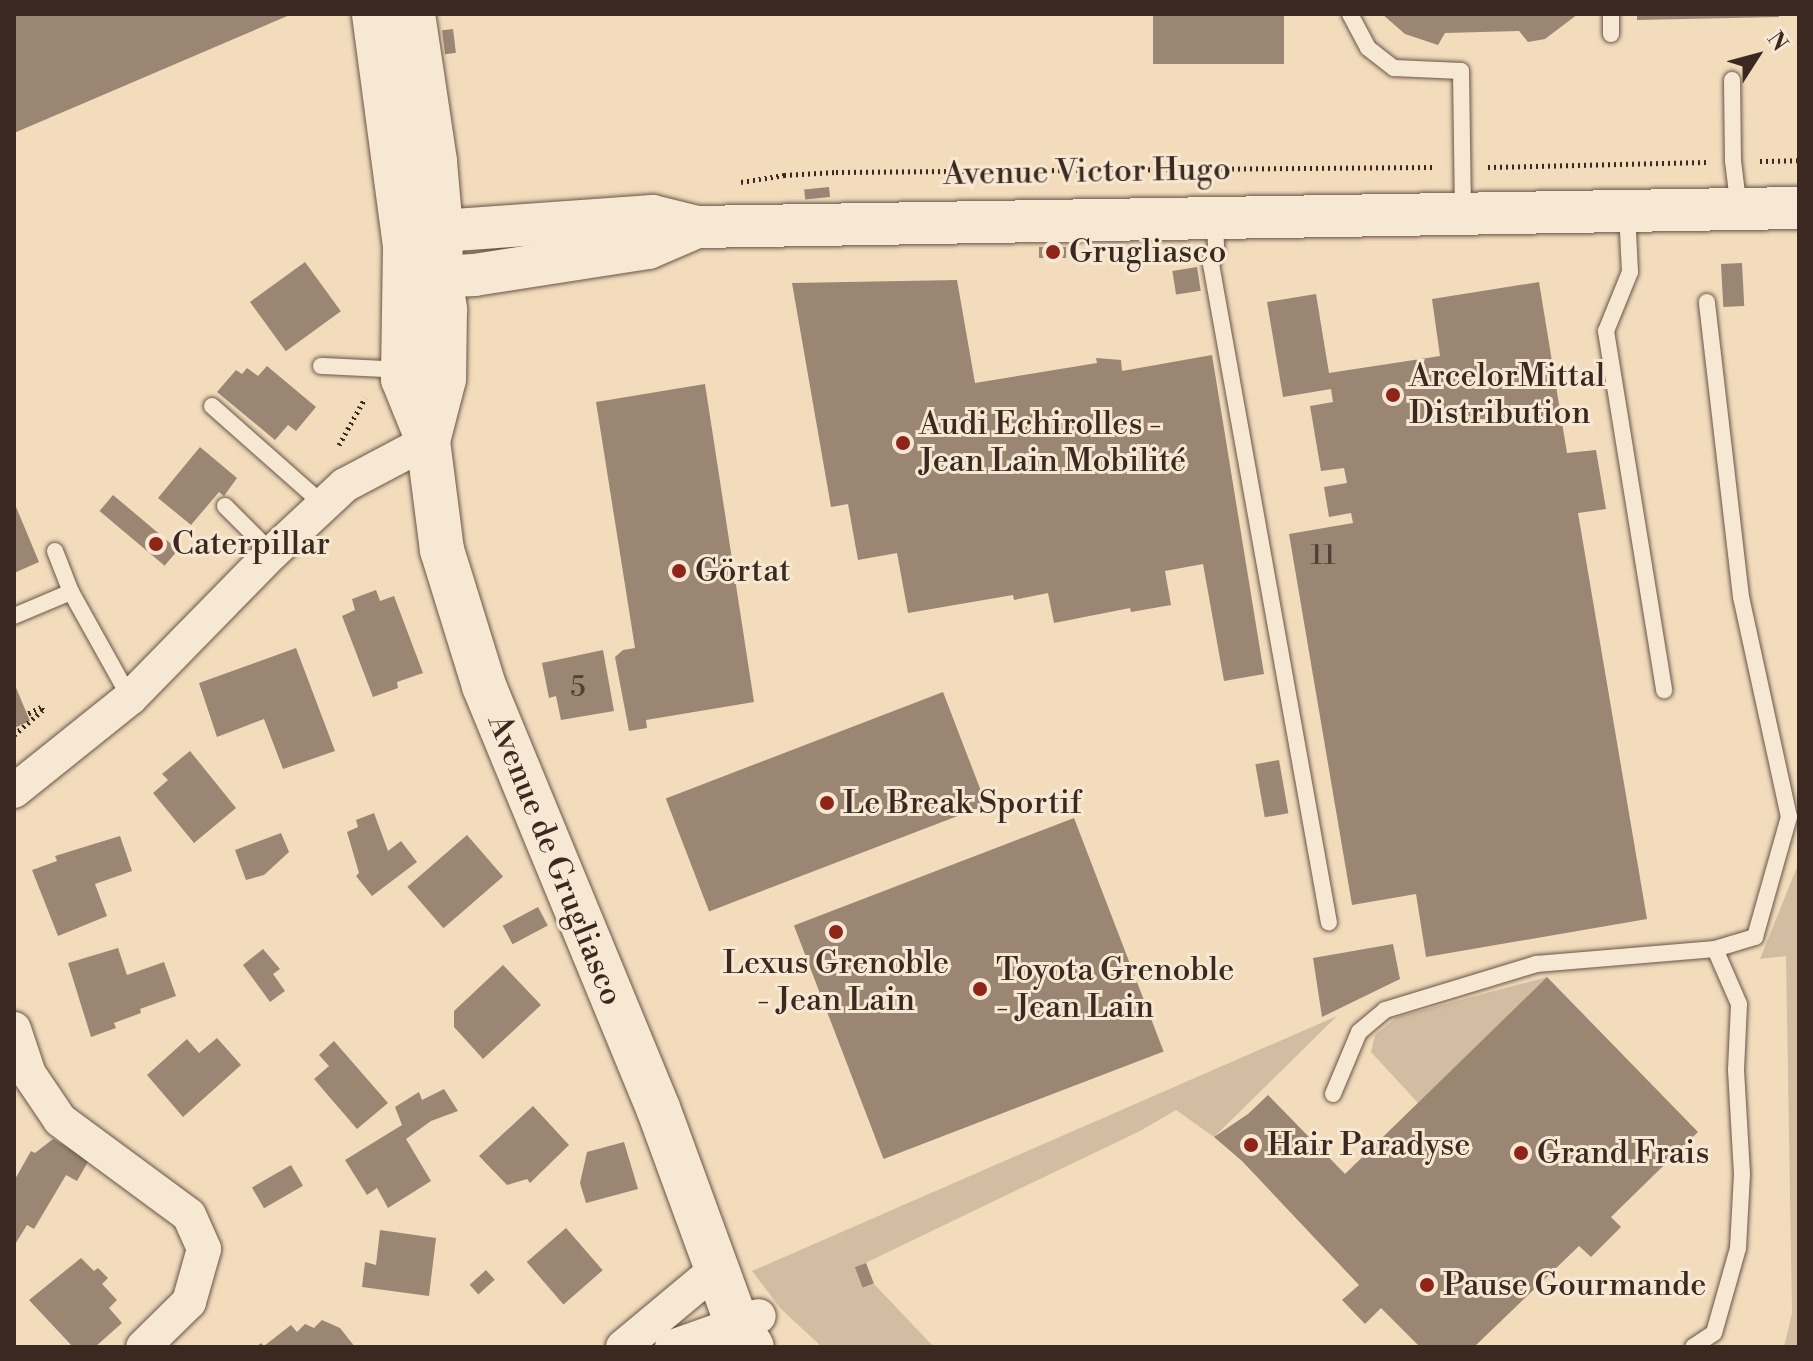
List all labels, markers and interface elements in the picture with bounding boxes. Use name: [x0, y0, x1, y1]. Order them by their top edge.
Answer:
north arrow: [1717, 16, 1797, 96]
text: N: [1761, 27, 1793, 57]
street label: Avenue Victor Hugo: [943, 150, 1231, 194]
place label: Grugliasco: [1069, 233, 1227, 271]
marker: Grugliasco: [1044, 243, 1062, 261]
place label: ArcelorMittal Distribution: [1409, 358, 1605, 433]
marker: ArcelorMittal Distribution: [1384, 386, 1402, 404]
place label: Audi Echirolles - Jean Lain Mobilité: [919, 406, 1186, 481]
marker: Audi Echirolles - Jean Lain Mobilité: [894, 434, 912, 452]
place label: Caterpillar: [172, 525, 330, 563]
marker: Caterpillar: [147, 535, 165, 553]
house number: 11: [1310, 539, 1336, 573]
place label: Görtat: [695, 552, 791, 590]
marker: Görtat: [670, 562, 688, 580]
house number: 5: [570, 671, 586, 705]
street label: Avenue de Grugliasco: [479, 709, 631, 1011]
place label: Le Break Sportif: [843, 784, 1082, 822]
marker: Le Break Sportif: [818, 794, 836, 812]
marker: Lexus Grenoble - Jean Lain: [827, 923, 845, 941]
place label: Lexus Grenoble - Jean Lain: [723, 945, 949, 1020]
place label: Toyota Grenoble - Jean Lain: [996, 952, 1234, 1027]
marker: Toyota Grenoble - Jean Lain: [971, 980, 989, 998]
place label: Hair Paradyse: [1267, 1126, 1470, 1164]
place label: Grand Frais: [1537, 1134, 1709, 1172]
marker: Hair Paradyse: [1242, 1136, 1260, 1154]
marker: Grand Frais: [1512, 1144, 1530, 1162]
place label: Pause Gourmande: [1443, 1266, 1706, 1304]
marker: Pause Gourmande: [1418, 1276, 1436, 1294]

